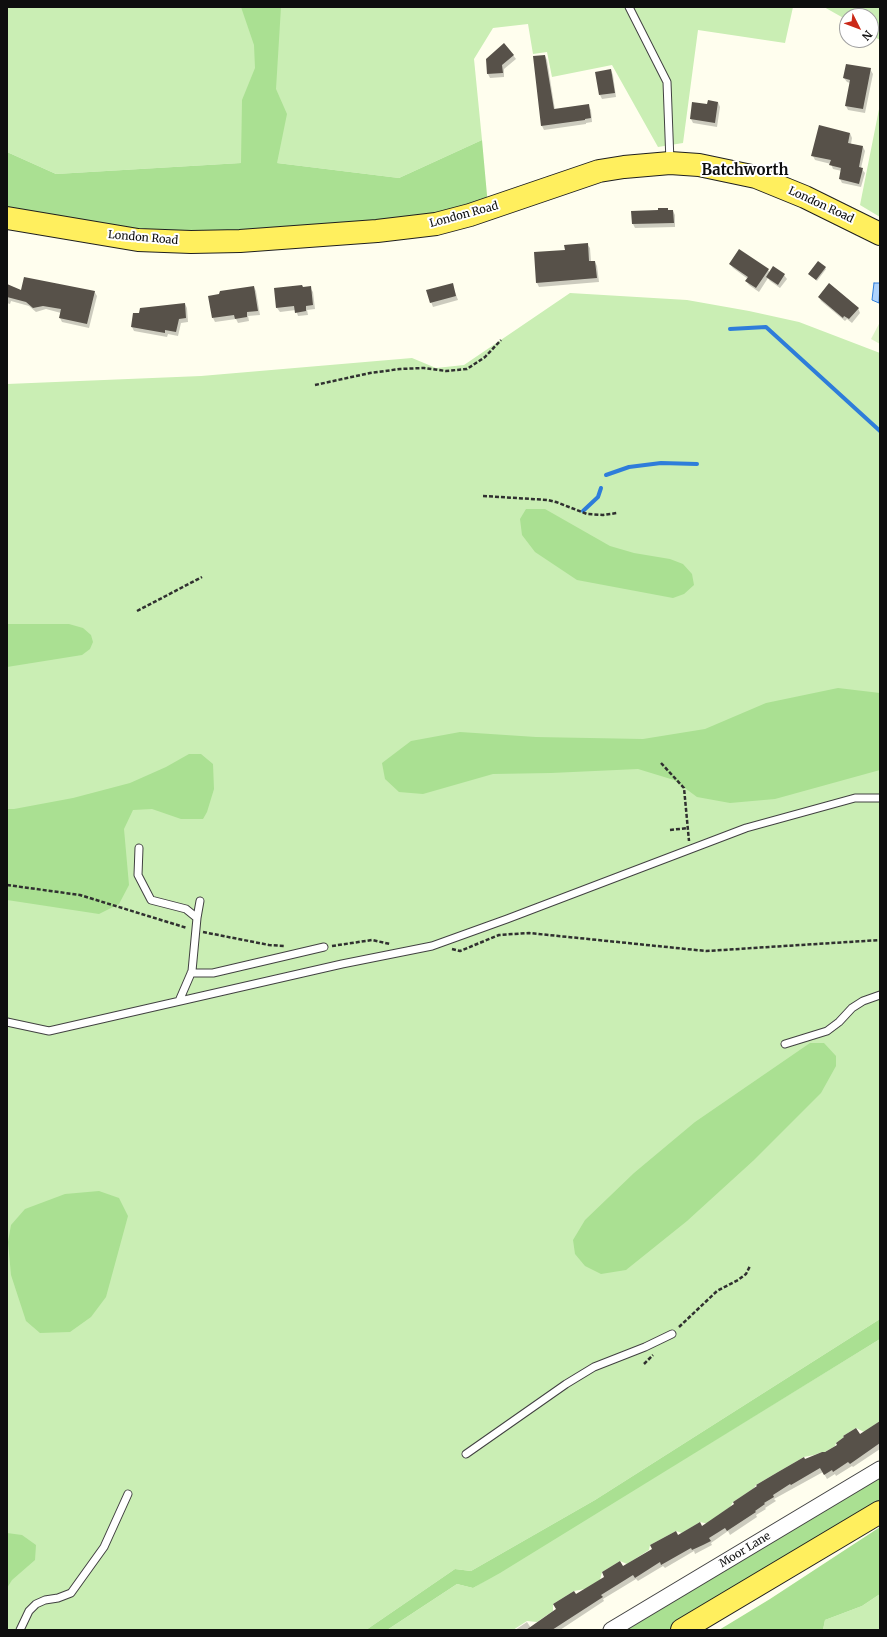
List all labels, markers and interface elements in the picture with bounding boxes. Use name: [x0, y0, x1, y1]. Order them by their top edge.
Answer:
north arrow: [839, 8, 879, 48]
text: N: [859, 27, 875, 43]
district label: Batchworth: [702, 162, 788, 180]
street label: London Road: [786, 184, 856, 226]
street label: London Road: [428, 200, 500, 230]
street label: London Road: [107, 228, 179, 248]
street label: Moor Lane: [717, 1530, 773, 1570]

